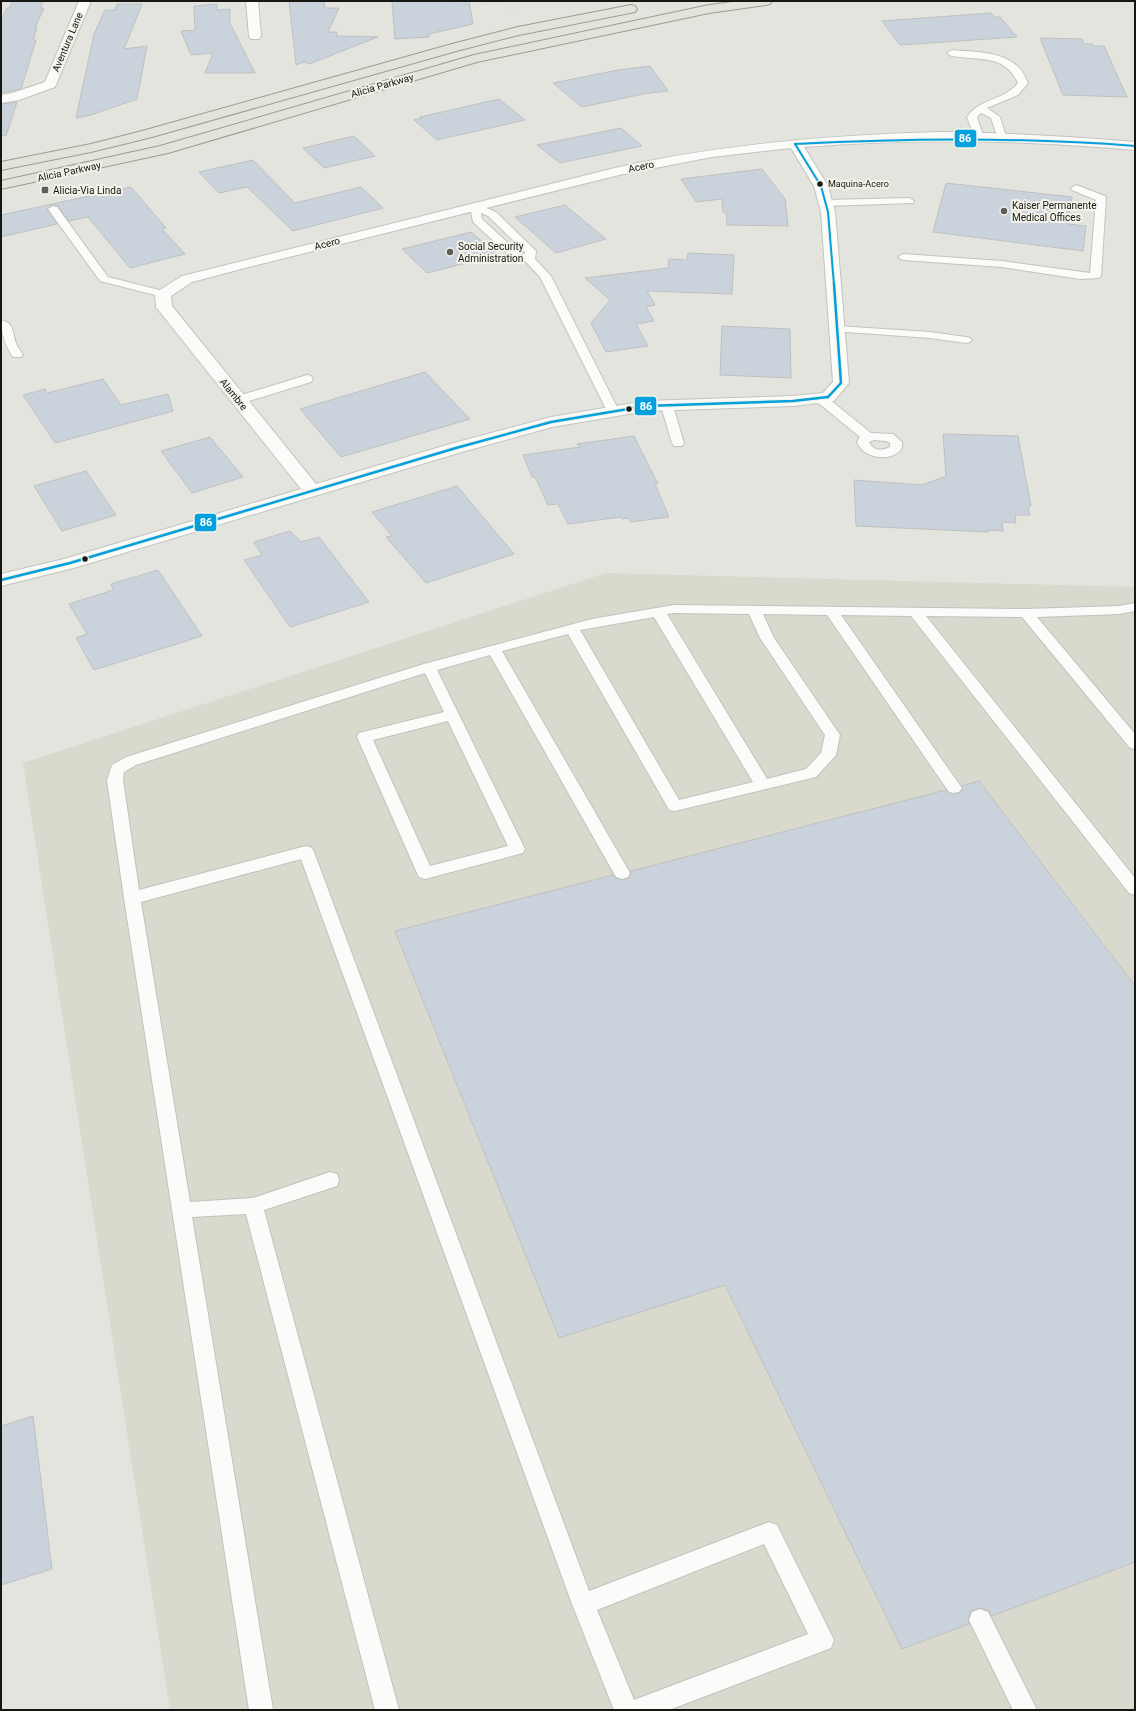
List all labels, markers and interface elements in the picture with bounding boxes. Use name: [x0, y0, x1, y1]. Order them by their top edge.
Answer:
street label: Aventura Lane: [50, 11, 85, 74]
street label: Alicia Parkway: [350, 71, 415, 100]
line badge: 86: [954, 129, 977, 148]
text: 86: [959, 132, 971, 145]
street label: Acero: [627, 158, 655, 175]
street label: Alicia Parkway: [36, 159, 102, 184]
marker: Maquina-Acero: [815, 179, 825, 189]
place label: Maquina-Acero: [828, 179, 889, 189]
marker: Alicia-Via Linda: [40, 185, 50, 195]
place label: Alicia-Via Linda: [53, 185, 121, 196]
place label: Kaiser Permanente Medical Offices: [1012, 200, 1097, 223]
marker: Kaiser Permanente Medical Offices: [999, 206, 1009, 216]
street label: Acero: [313, 235, 341, 252]
place label: Social Security Administration: [458, 241, 524, 264]
marker: Social Security Administration: [445, 247, 455, 257]
street label: Alambre: [218, 376, 250, 412]
line badge: 86: [634, 396, 657, 416]
text: 86: [640, 400, 652, 413]
unlabelled marker: [624, 404, 634, 414]
line badge: 86: [194, 513, 217, 532]
text: 86: [200, 516, 212, 529]
unlabelled marker: [80, 554, 90, 564]

